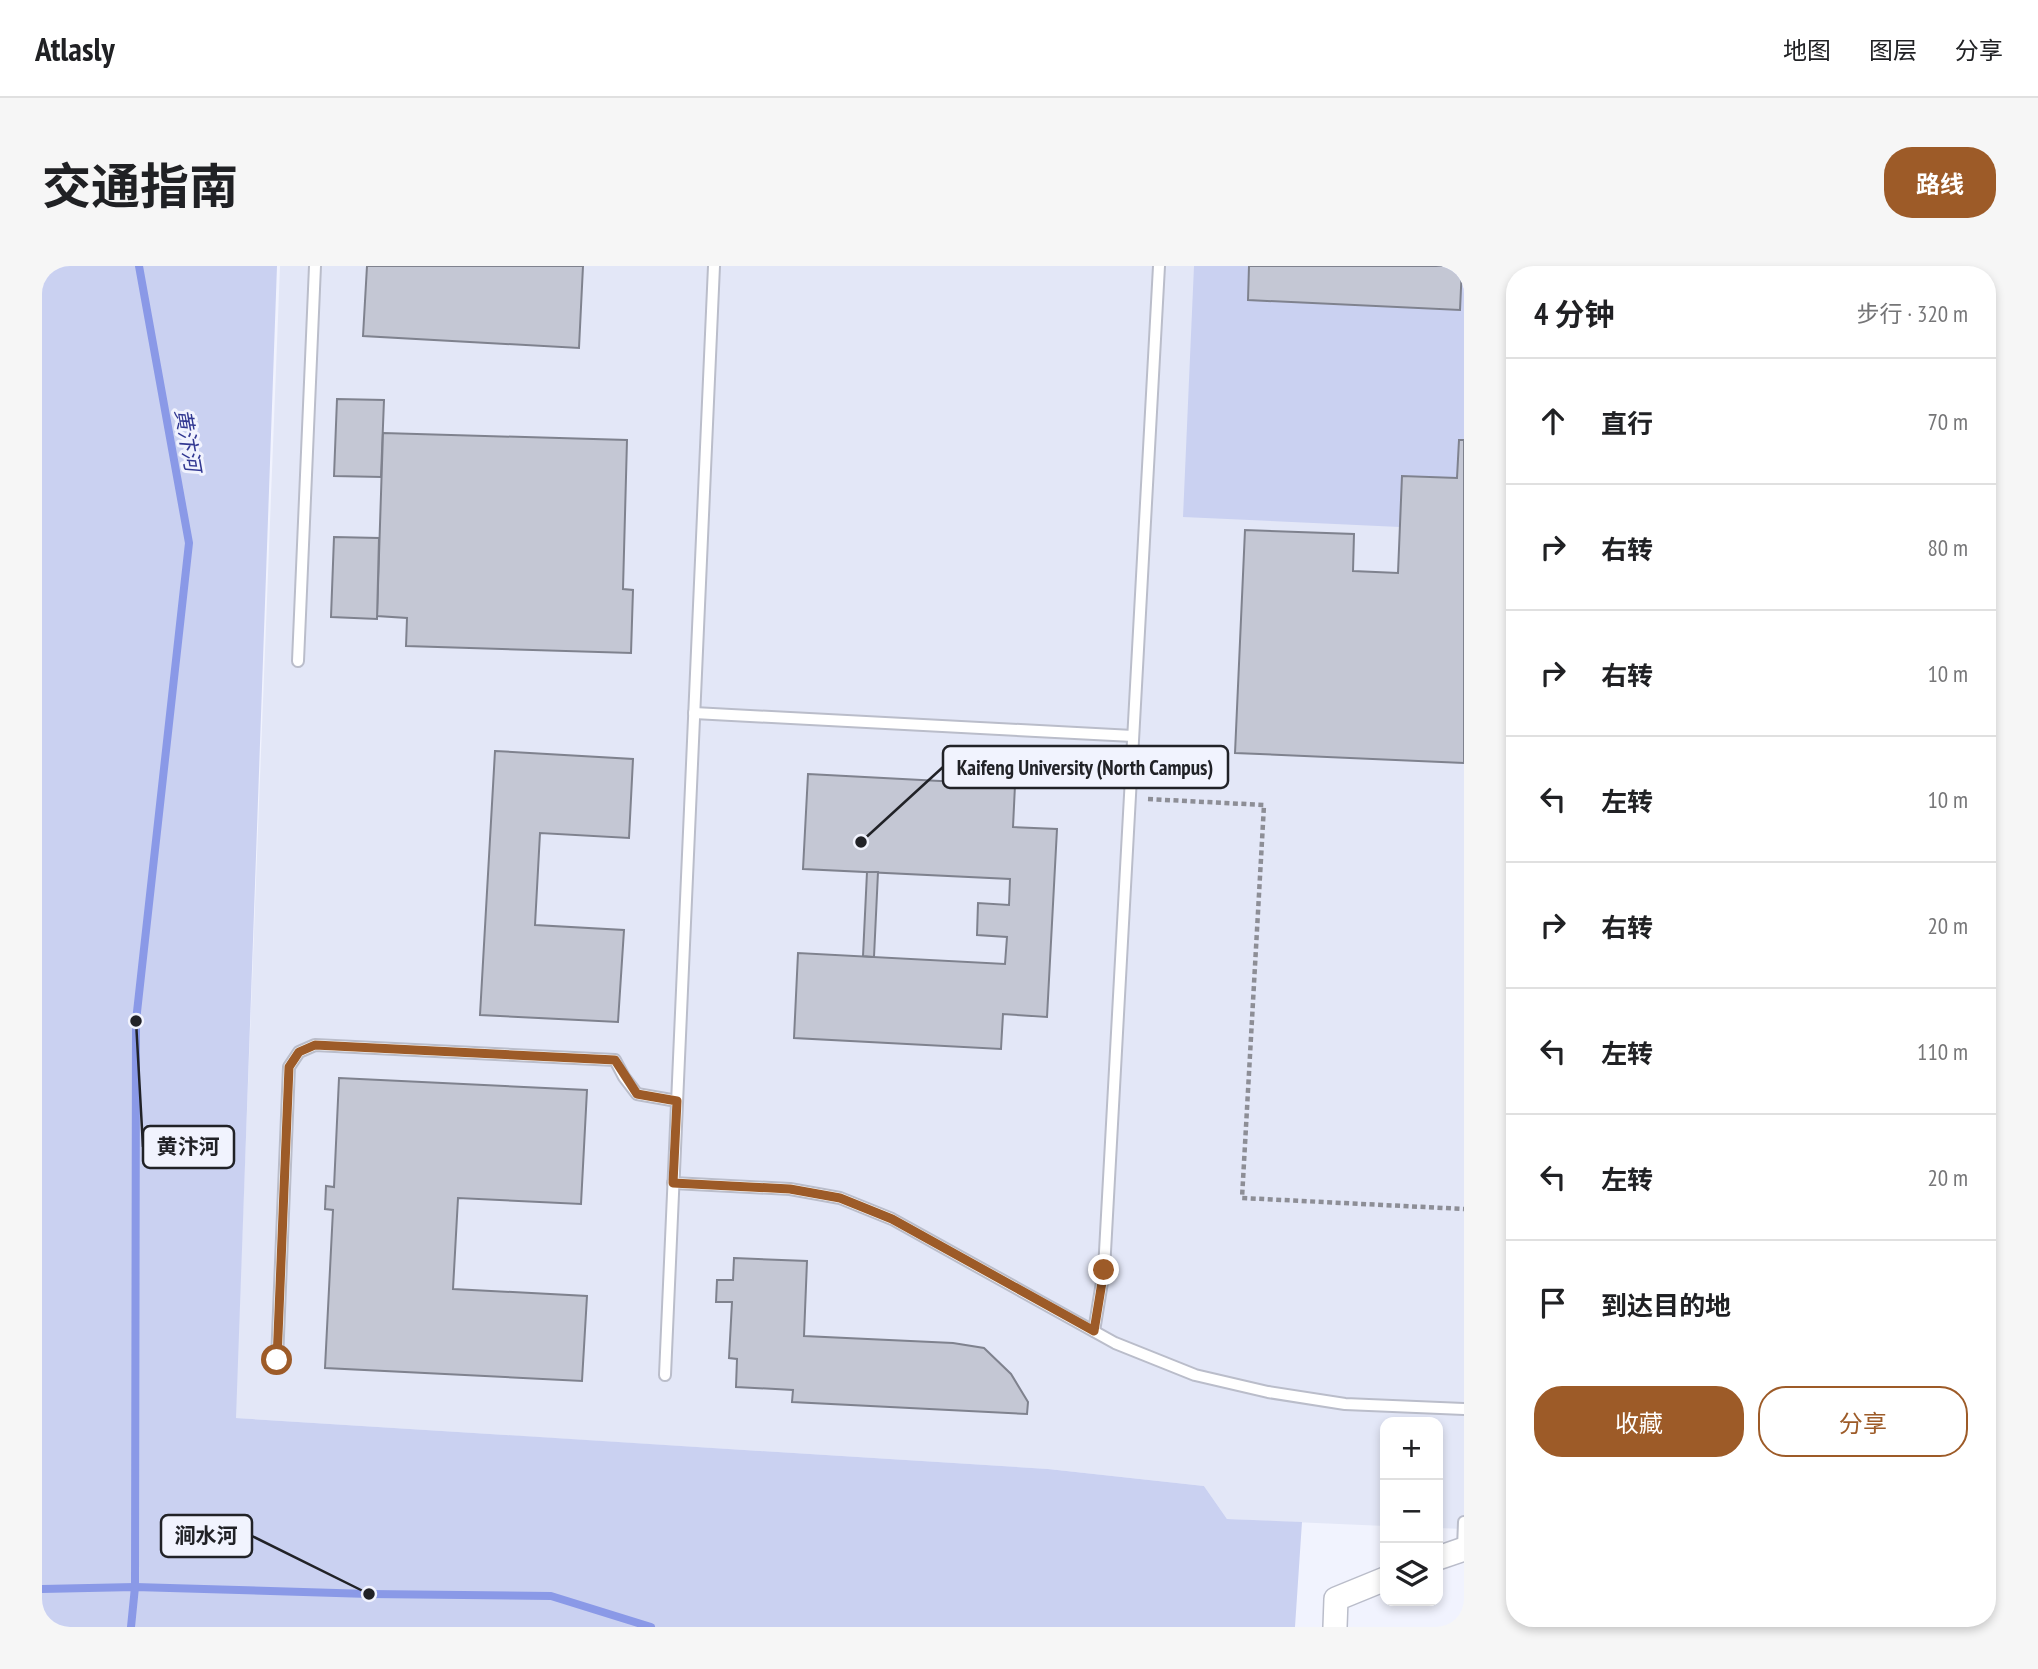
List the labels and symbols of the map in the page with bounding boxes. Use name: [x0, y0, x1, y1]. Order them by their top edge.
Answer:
water label: 黄汴河: [169, 407, 207, 477]
callout: Kaifeng University (North Campus): [943, 746, 1228, 788]
text: Kaifeng University (North Campus): [957, 754, 1213, 781]
callout: 黄汴河: [143, 1126, 234, 1168]
text: 黄汴河: [157, 1133, 220, 1160]
route end: [1088, 1254, 1119, 1285]
route start: [261, 1344, 292, 1375]
callout: 涧水河: [161, 1515, 252, 1557]
text: 涧水河: [175, 1522, 238, 1549]

